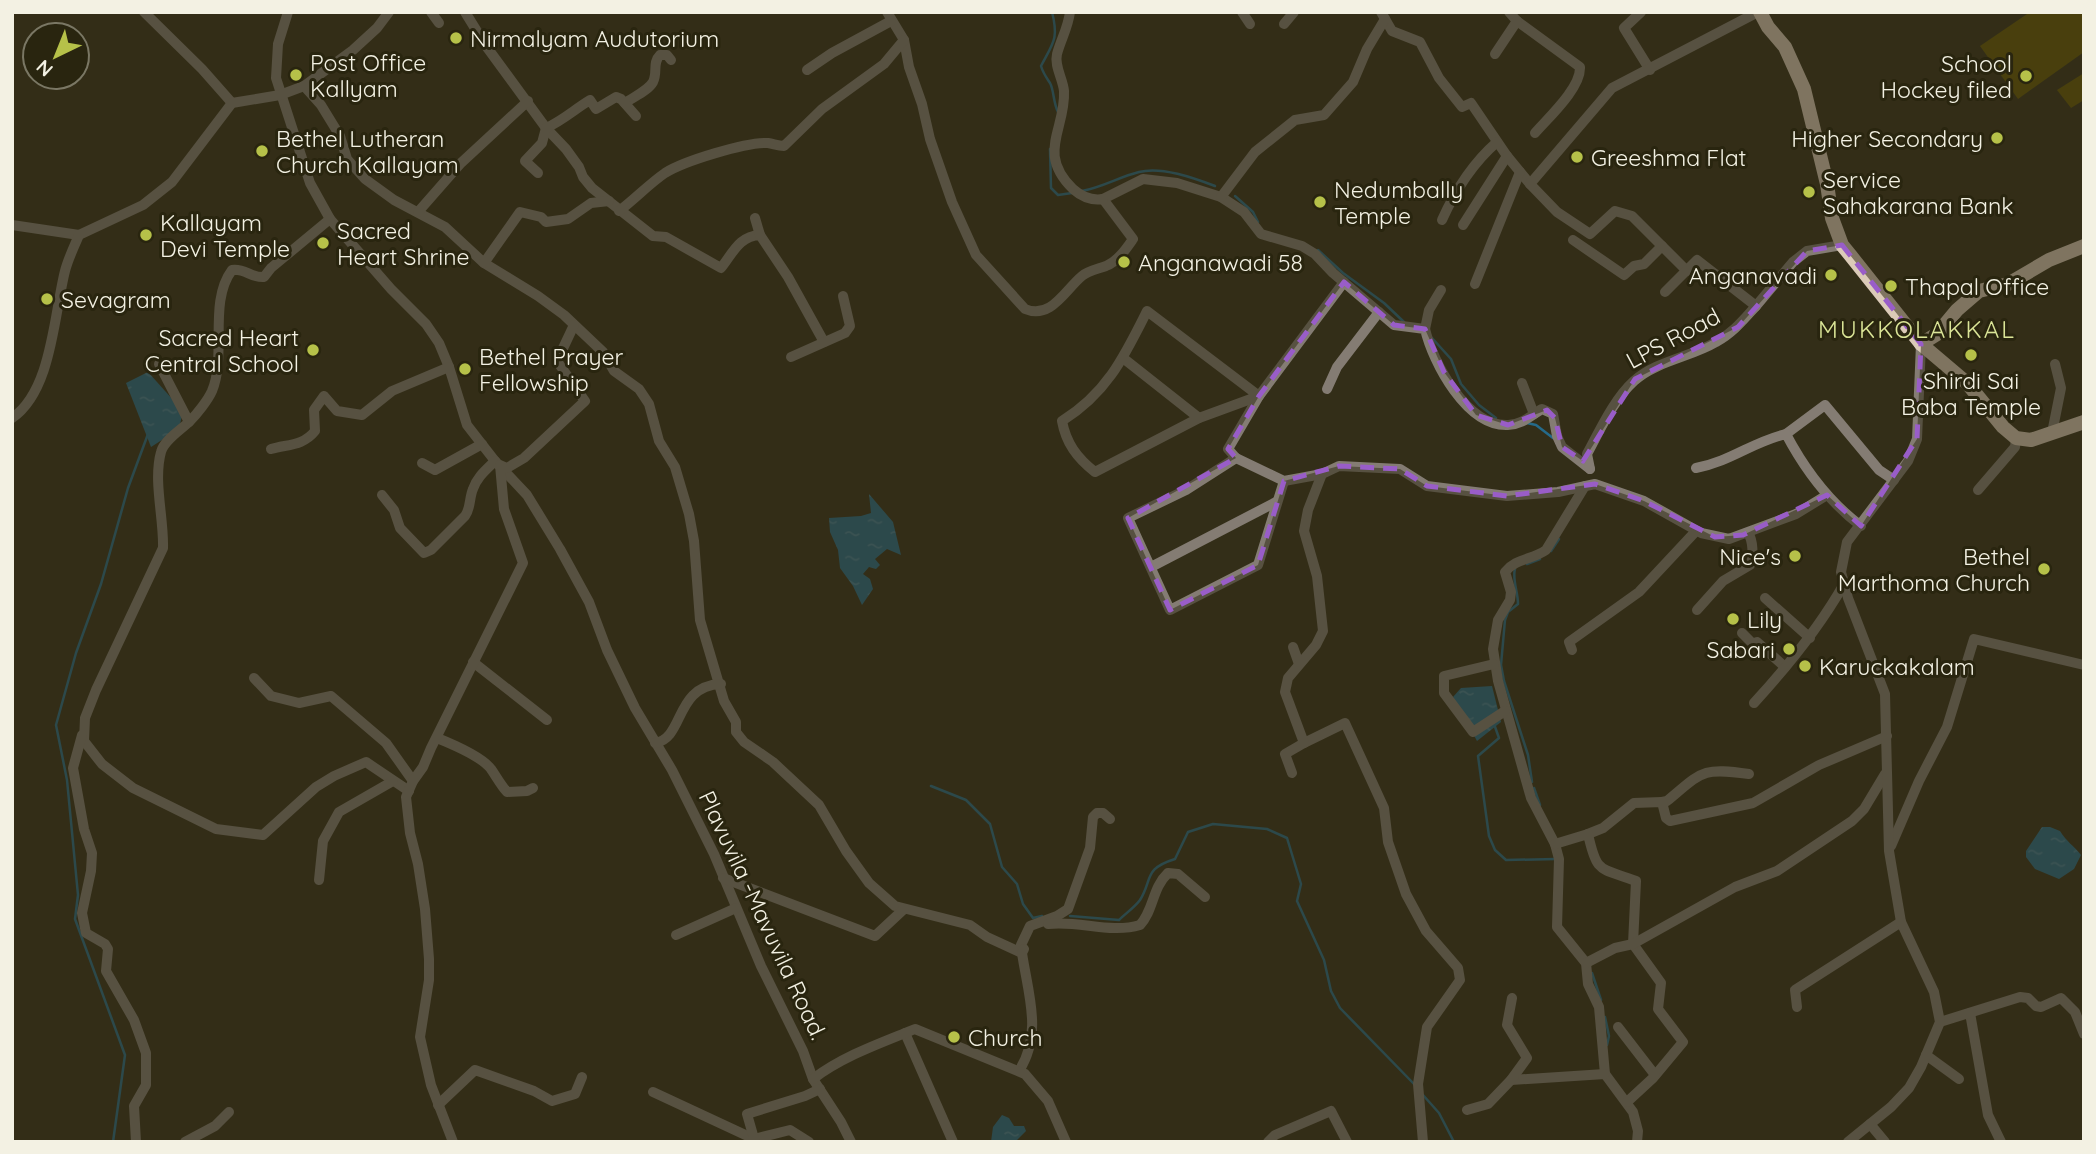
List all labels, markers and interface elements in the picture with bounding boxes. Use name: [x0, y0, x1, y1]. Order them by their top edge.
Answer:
north arrow: [21, 21, 91, 91]
place label: Nirmalyam Audutorium: [470, 24, 719, 53]
marker: Nirmalyam Audutorium: [448, 30, 464, 46]
place label: Post Office Kallyam: [310, 48, 426, 103]
place label: School Hockey filed: [1880, 49, 2012, 104]
text: N: [31, 55, 58, 82]
marker: Post Office Kallyam: [288, 67, 304, 83]
marker: School Hockey filed: [2018, 68, 2034, 84]
place label: Bethel Lutheran Church Kallayam: [276, 124, 459, 179]
place label: Higher Secondary: [1791, 124, 1983, 153]
marker: Higher Secondary: [1989, 130, 2005, 146]
marker: Bethel Lutheran Church Kallayam: [254, 143, 270, 159]
place label: Greeshma Flat: [1591, 143, 1747, 172]
marker: Greeshma Flat: [1569, 149, 1585, 165]
place label: Service Sahakarana Bank: [1823, 165, 2014, 220]
place label: Nedumbally Temple: [1334, 175, 1463, 230]
marker: Service Sahakarana Bank: [1801, 184, 1817, 200]
marker: Nedumbally Temple: [1312, 194, 1328, 210]
place label: Kallayam Devi Temple: [160, 208, 290, 263]
place label: Sacred Heart Shrine: [337, 216, 470, 271]
marker: Kallayam Devi Temple: [138, 227, 154, 243]
marker: Sacred Heart Shrine: [315, 235, 331, 251]
place label: Anganawadi 58: [1138, 248, 1303, 277]
marker: Anganawadi 58: [1116, 254, 1132, 270]
place label: Anganavadi: [1689, 261, 1817, 290]
marker: Anganavadi: [1823, 267, 1839, 283]
place label: Thapal Office: [1905, 272, 2049, 301]
marker: Thapal Office: [1883, 278, 1899, 294]
place label: Sevagram: [61, 285, 171, 314]
marker: Sevagram: [39, 291, 55, 307]
street label: LPS Road: [1621, 301, 1725, 375]
district label: MUKKOLAKKAL: [1818, 314, 2016, 344]
place label: Sacred Heart Central School: [145, 323, 299, 378]
marker: Sacred Heart Central School: [305, 342, 321, 358]
place label: Bethel Prayer Fellowship: [479, 342, 624, 397]
marker: Shirdi Sai Baba Temple: [1963, 347, 1979, 363]
marker: Bethel Prayer Fellowship: [457, 361, 473, 377]
place label: Shirdi Sai Baba Temple: [1901, 366, 2041, 421]
place label: Nice's: [1719, 542, 1781, 571]
place label: Bethel Marthoma Church: [1838, 542, 2030, 597]
marker: Nice's: [1787, 548, 1803, 564]
marker: Bethel Marthoma Church: [2036, 561, 2052, 577]
place label: Lily: [1747, 605, 1782, 634]
marker: Lily: [1725, 611, 1741, 627]
place label: Sabari: [1706, 635, 1775, 664]
marker: Sabari: [1781, 641, 1797, 657]
place label: Karuckakalam: [1819, 652, 1975, 681]
marker: Karuckakalam: [1797, 658, 1813, 674]
street label: Plavuvila -Mavuvila Road.: [693, 786, 833, 1044]
place label: Church: [968, 1023, 1043, 1052]
marker: Church: [946, 1029, 962, 1045]

